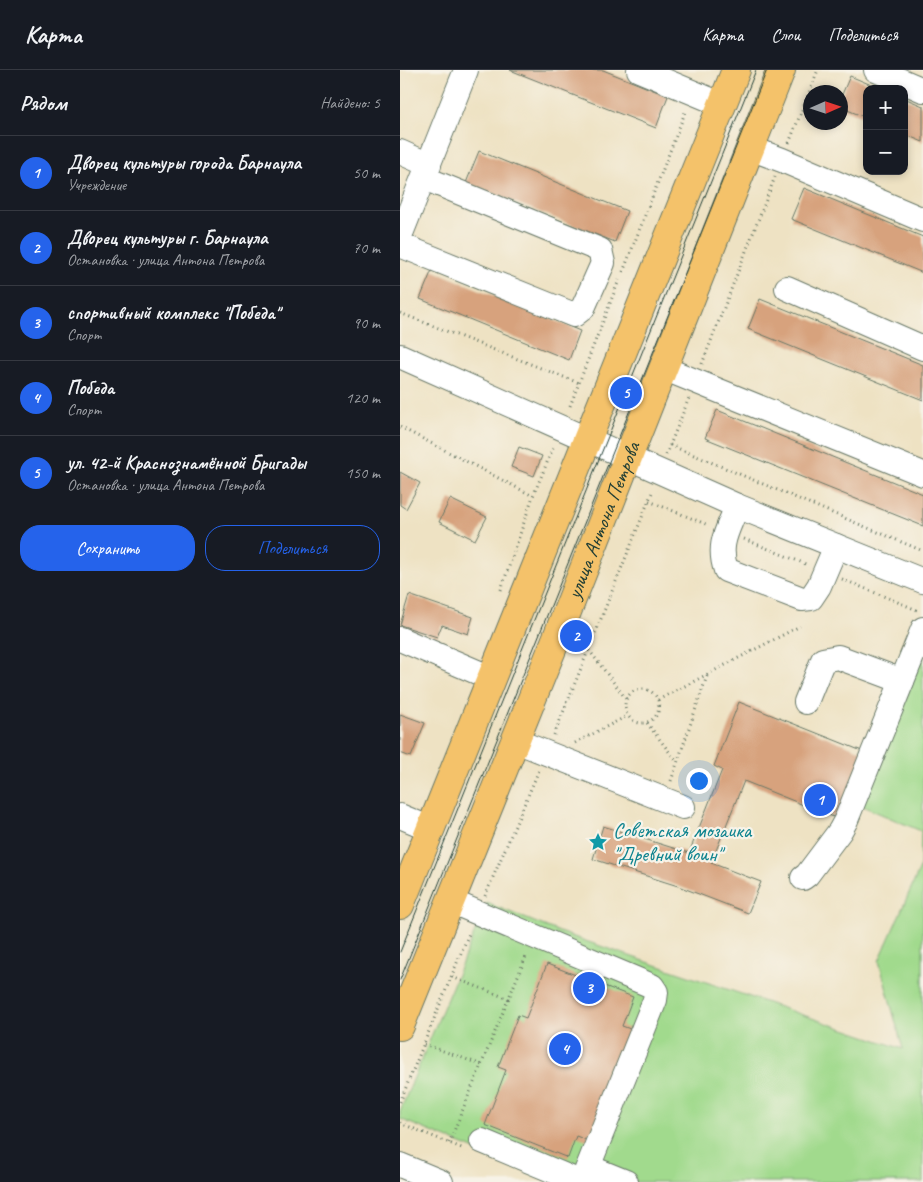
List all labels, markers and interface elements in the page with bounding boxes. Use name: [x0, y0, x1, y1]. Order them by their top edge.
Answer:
text: Карта: [25, 20, 82, 50]
text: Карта: [702, 24, 743, 46]
text: Слои: [771, 24, 800, 46]
text: Поделиться: [828, 24, 898, 46]
north arrow: [803, 85, 848, 130]
map controls: [863, 85, 908, 175]
button: +: [863, 85, 908, 130]
text: Рядом: [20, 90, 67, 116]
text: Найдено: 5: [320, 93, 380, 113]
button: −: [863, 130, 908, 175]
text: Дворец культуры города Барнаула: [67, 151, 301, 175]
text: 1: [32, 163, 40, 183]
text: 50 m: [353, 163, 380, 183]
text: Учреждение: [67, 175, 126, 195]
text: Дворец культуры г. Барнаула: [67, 226, 267, 250]
text: 2: [32, 238, 40, 258]
text: 70 m: [353, 238, 380, 258]
text: Остановка · улица Антона Петрова: [67, 250, 264, 270]
text: спортивный комплекс "Победа": [67, 301, 279, 325]
text: 3: [32, 313, 40, 333]
text: 90 m: [353, 313, 380, 333]
text: Спорт: [67, 325, 102, 345]
pin: 5: [610, 374, 642, 412]
text: Победа: [67, 376, 114, 400]
text: 4: [32, 388, 40, 408]
text: 120 m: [346, 388, 380, 408]
text: Спорт: [67, 400, 102, 420]
street label: улица Антона Петрова: [560, 437, 646, 604]
text: ул. 42-й Краснознамённой Бригады: [67, 451, 306, 475]
text: 5: [33, 463, 39, 483]
text: 150 m: [346, 463, 380, 483]
text: Остановка · улица Антона Петрова: [67, 475, 264, 495]
button: Сохранить: [20, 525, 195, 571]
button: Поделиться: [205, 525, 380, 571]
pin: 2: [560, 617, 592, 655]
your location: [686, 768, 712, 794]
pin: 1: [804, 781, 836, 819]
place label: Советская мозаика "Древний воин": [613, 817, 753, 867]
place icon: Советская мозаика "Древний воин": [587, 831, 609, 853]
pin: 3: [573, 969, 605, 1007]
pin: 4: [549, 1030, 581, 1068]

